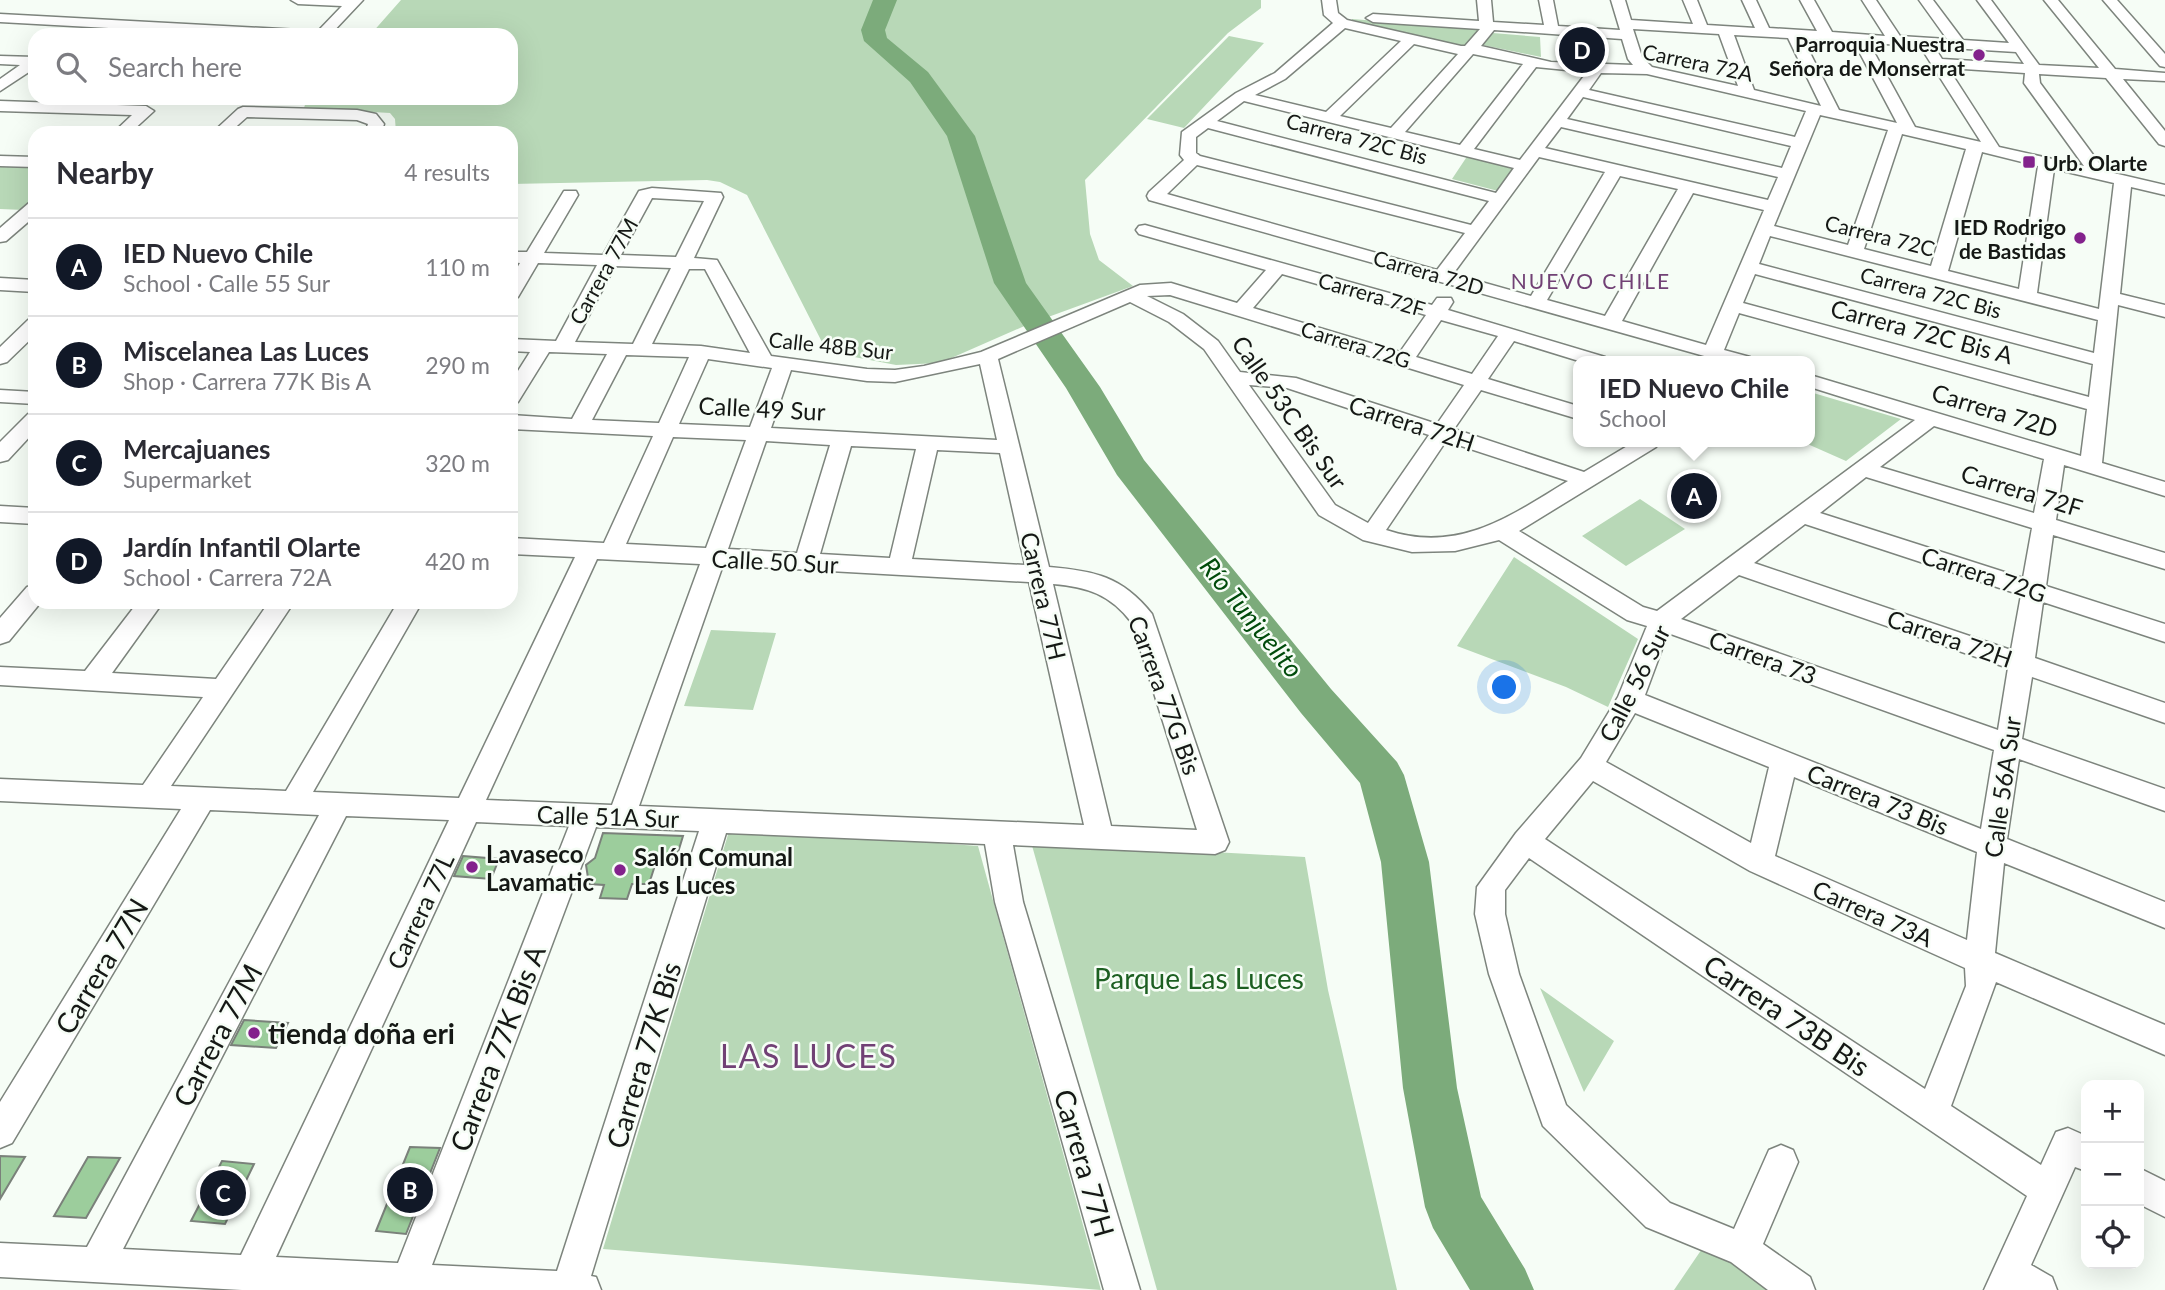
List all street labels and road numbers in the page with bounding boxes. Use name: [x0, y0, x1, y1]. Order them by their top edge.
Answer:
street label: Carrera 72A: [1640, 38, 1756, 86]
street label: Carrera 72C Bis: [1284, 107, 1430, 169]
street label: Carrera 72C: [1823, 209, 1937, 261]
street label: Carrera 77M: [564, 214, 642, 328]
street label: Carrera 72D: [1371, 244, 1487, 300]
street label: Carrera 72C Bis: [1858, 261, 2004, 323]
street label: Carrera 72F: [1316, 267, 1428, 321]
street label: Carrera 72C Bis A: [1828, 293, 2017, 369]
street label: Carrera 72G: [1298, 315, 1414, 373]
street label: Calle 48B Sur: [768, 326, 895, 364]
street label: Calle 53C Bis Sur: [1226, 330, 1354, 494]
street label: Carrera 72D: [1928, 377, 2062, 443]
street label: Carrera 72H: [1346, 389, 1478, 457]
street label: Calle 49 Sur: [698, 390, 826, 426]
street label: Carrera 72F: [1958, 458, 2086, 522]
street label: Carrera 77H: [1015, 529, 1073, 663]
street label: Carrera 72G: [1918, 540, 2050, 608]
street label: Calle 50 Sur: [711, 543, 839, 579]
street label: Carrera 72H: [1884, 603, 2016, 673]
street label: Carrera 77G Bis: [1123, 611, 1207, 779]
street label: Calle 56 Sur: [1592, 620, 1676, 746]
street label: Carrera 73: [1705, 624, 1821, 690]
street label: Calle 56A Sur: [1978, 714, 2026, 860]
street label: Carrera 73 Bis: [1803, 758, 1953, 840]
street label: Calle 51A Sur: [536, 799, 680, 833]
street label: Carrera 77L: [381, 848, 459, 974]
street label: Carrera 73A: [1808, 874, 1938, 953]
street label: Carrera 77N: [47, 892, 155, 1040]
street label: Carrera 77K Bis A: [442, 940, 552, 1156]
street label: Carrera 73B Bis: [1698, 947, 1876, 1083]
street label: Carrera 77M: [165, 958, 269, 1112]
street label: Carrera 77K Bis: [599, 958, 687, 1152]
street label: Carrera 77H: [1048, 1085, 1122, 1241]

